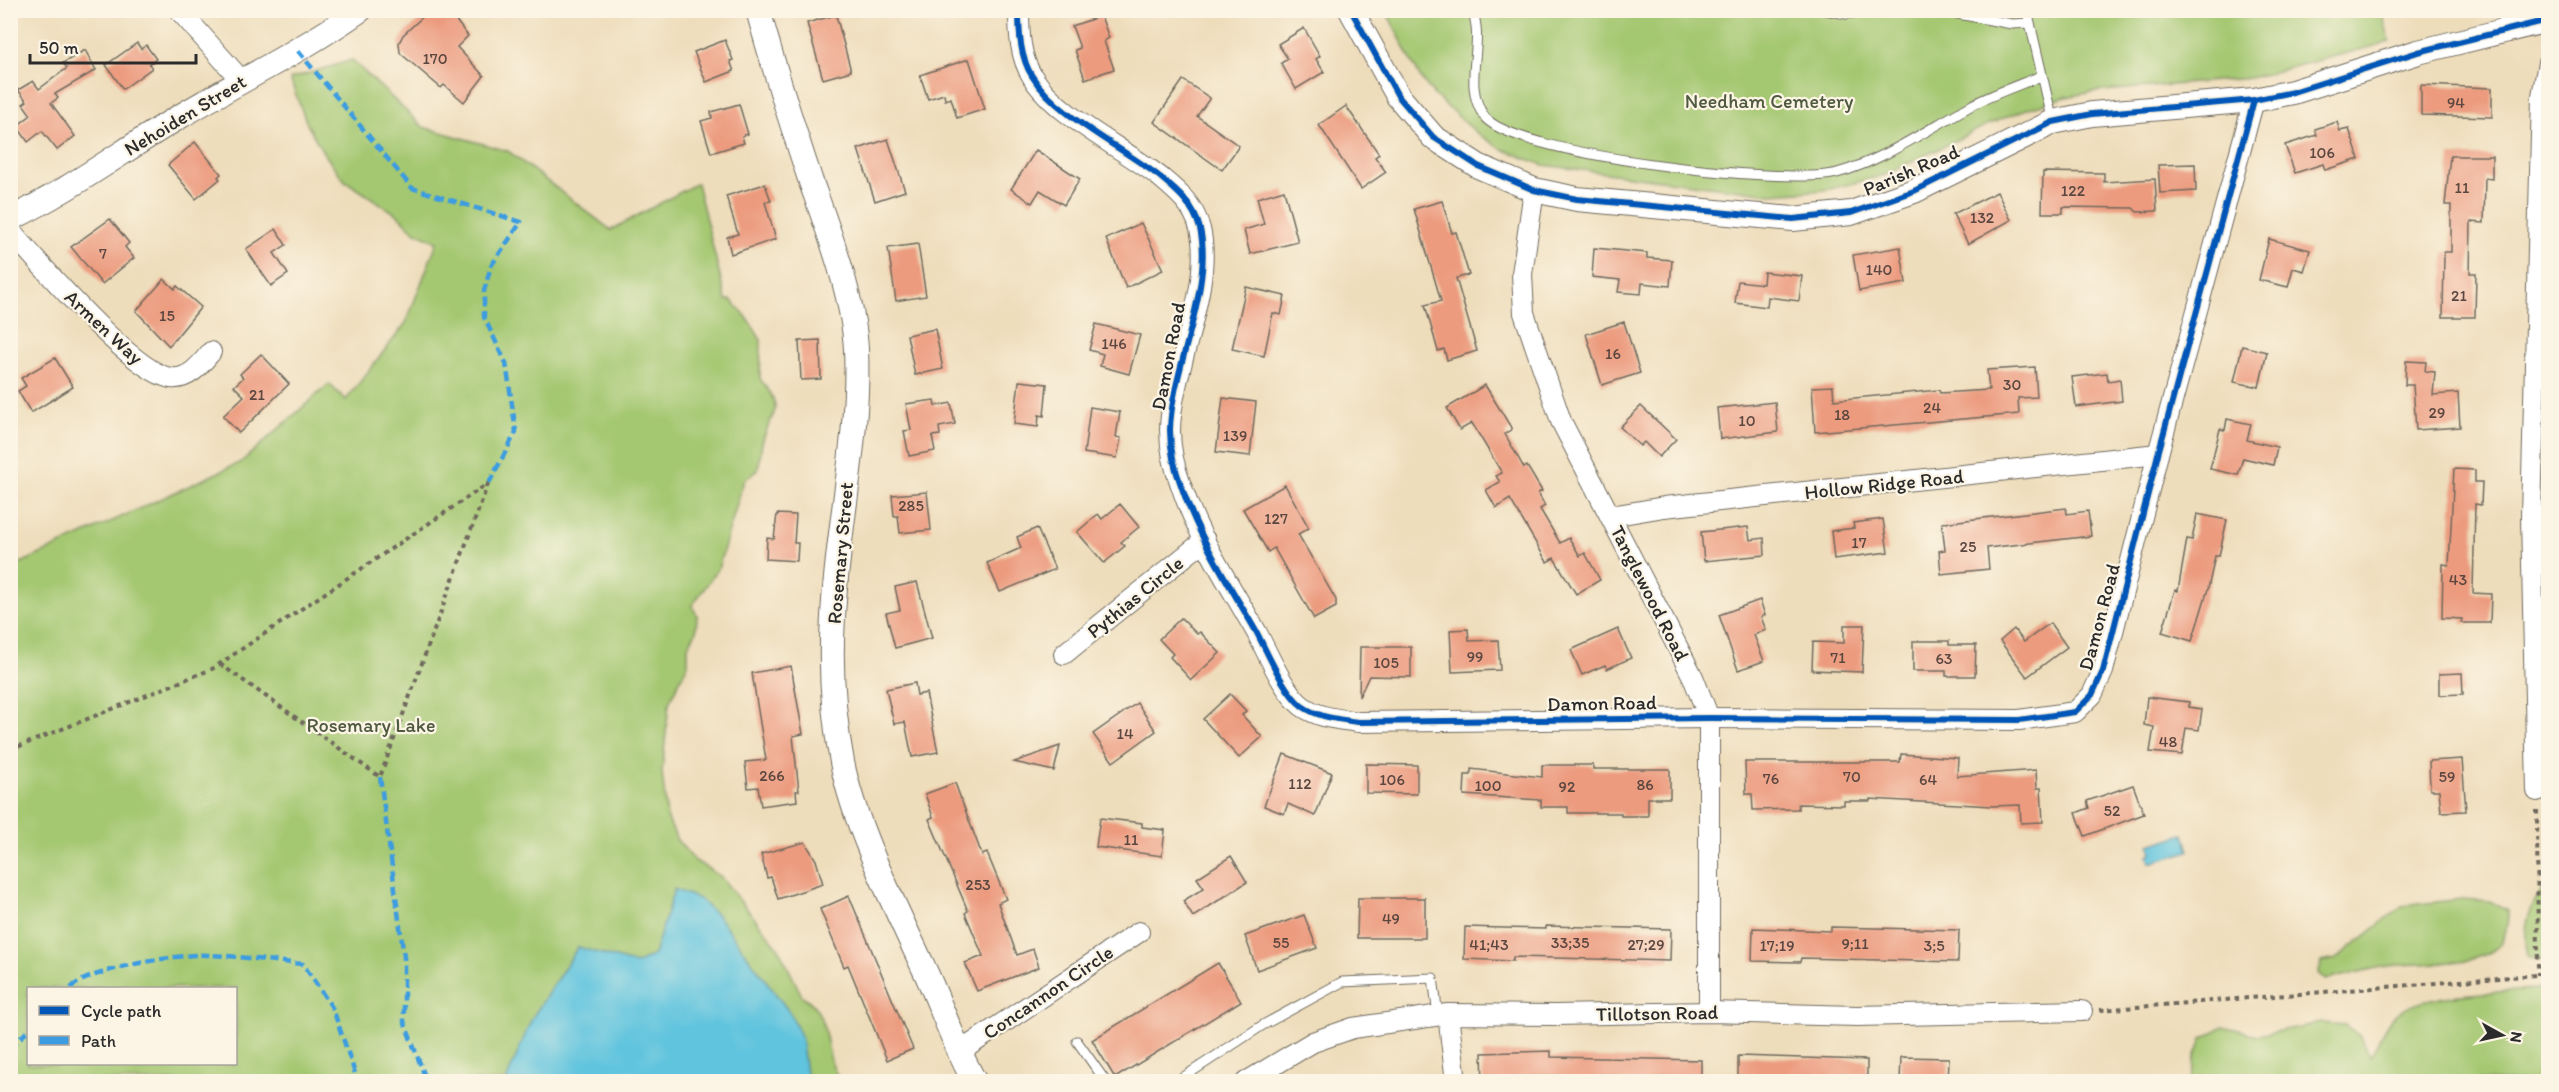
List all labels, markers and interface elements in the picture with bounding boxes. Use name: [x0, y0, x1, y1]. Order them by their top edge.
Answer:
scale bar: [30, 27, 196, 65]
text: 50 m: [39, 37, 79, 59]
house number: 170: [422, 49, 448, 68]
street label: Nehoiden Street: [120, 69, 250, 161]
park label: Needham Cemetery: [1685, 89, 1854, 113]
house number: 94: [2447, 93, 2465, 112]
street label: Parish Road: [1859, 139, 1963, 201]
house number: 106: [2309, 143, 2335, 162]
house number: 11: [2455, 178, 2470, 197]
house number: 122: [2061, 181, 2086, 200]
house number: 132: [1970, 208, 1995, 227]
house number: 7: [99, 244, 107, 263]
house number: 140: [1866, 260, 1892, 279]
street label: Armen Way: [60, 285, 149, 370]
house number: 21: [2451, 286, 2467, 305]
street label: Damon Road: [1146, 300, 1190, 412]
house number: 15: [159, 306, 175, 325]
house number: 146: [1101, 334, 1127, 353]
house number: 16: [1605, 344, 1621, 363]
house number: 30: [2003, 375, 2021, 394]
house number: 21: [249, 385, 265, 404]
house number: 24: [1923, 398, 1941, 417]
house number: 29: [2429, 403, 2445, 422]
house number: 18: [1834, 405, 1850, 424]
house number: 10: [1738, 411, 1756, 430]
house number: 139: [1223, 426, 1247, 445]
street label: Hollow Ridge Road: [1803, 464, 1965, 504]
street label: Rosemary Street: [822, 481, 858, 625]
house number: 285: [898, 496, 924, 515]
house number: 127: [1264, 509, 1288, 528]
street label: Tanglewood Road: [1605, 521, 1695, 665]
house number: 17: [1851, 533, 1867, 552]
house number: 25: [1960, 537, 1976, 556]
street label: Pythias Circle: [1082, 551, 1188, 643]
street label: Damon Road: [2073, 561, 2125, 673]
house number: 43: [2449, 570, 2467, 589]
house number: 99: [1467, 647, 1483, 666]
house number: 71: [1830, 648, 1846, 667]
house number: 63: [1935, 649, 1953, 668]
house number: 105: [1373, 653, 1399, 672]
street label: Damon Road: [1547, 690, 1657, 716]
park label: Rosemary Lake: [306, 713, 436, 737]
house number: 14: [1116, 724, 1134, 743]
house number: 48: [2159, 732, 2177, 751]
house number: 266: [759, 766, 785, 785]
house number: 70: [1843, 767, 1861, 786]
house number: 59: [2439, 767, 2455, 786]
house number: 76: [1763, 769, 1779, 788]
house number: 106: [1379, 770, 1405, 789]
house number: 64: [1919, 770, 1937, 789]
house number: 112: [1288, 774, 1312, 793]
house number: 86: [1636, 775, 1654, 794]
house number: 100: [1474, 776, 1502, 795]
house number: 92: [1559, 777, 1576, 796]
house number: 52: [2104, 801, 2121, 820]
house number: 11: [1124, 830, 1139, 849]
house number: 253: [965, 875, 991, 894]
house number: 49: [1382, 909, 1400, 928]
house number: 55: [1273, 933, 1289, 952]
house number: 33;35: [1551, 933, 1589, 952]
house number: 9;11: [1841, 934, 1869, 953]
house number: 41;43: [1469, 935, 1509, 954]
house number: 27;29: [1627, 935, 1665, 954]
house number: 17;19: [1759, 936, 1795, 955]
house number: 3;5: [1923, 936, 1945, 955]
street label: Concannon Circle: [978, 940, 1118, 1044]
legend: [27, 987, 237, 1065]
text: Cycle path: [81, 1000, 162, 1022]
street label: Tillotson Road: [1596, 1000, 1719, 1026]
north arrow: [2472, 1005, 2532, 1065]
text: Path: [81, 1030, 116, 1052]
text: N: [2506, 1030, 2527, 1044]

